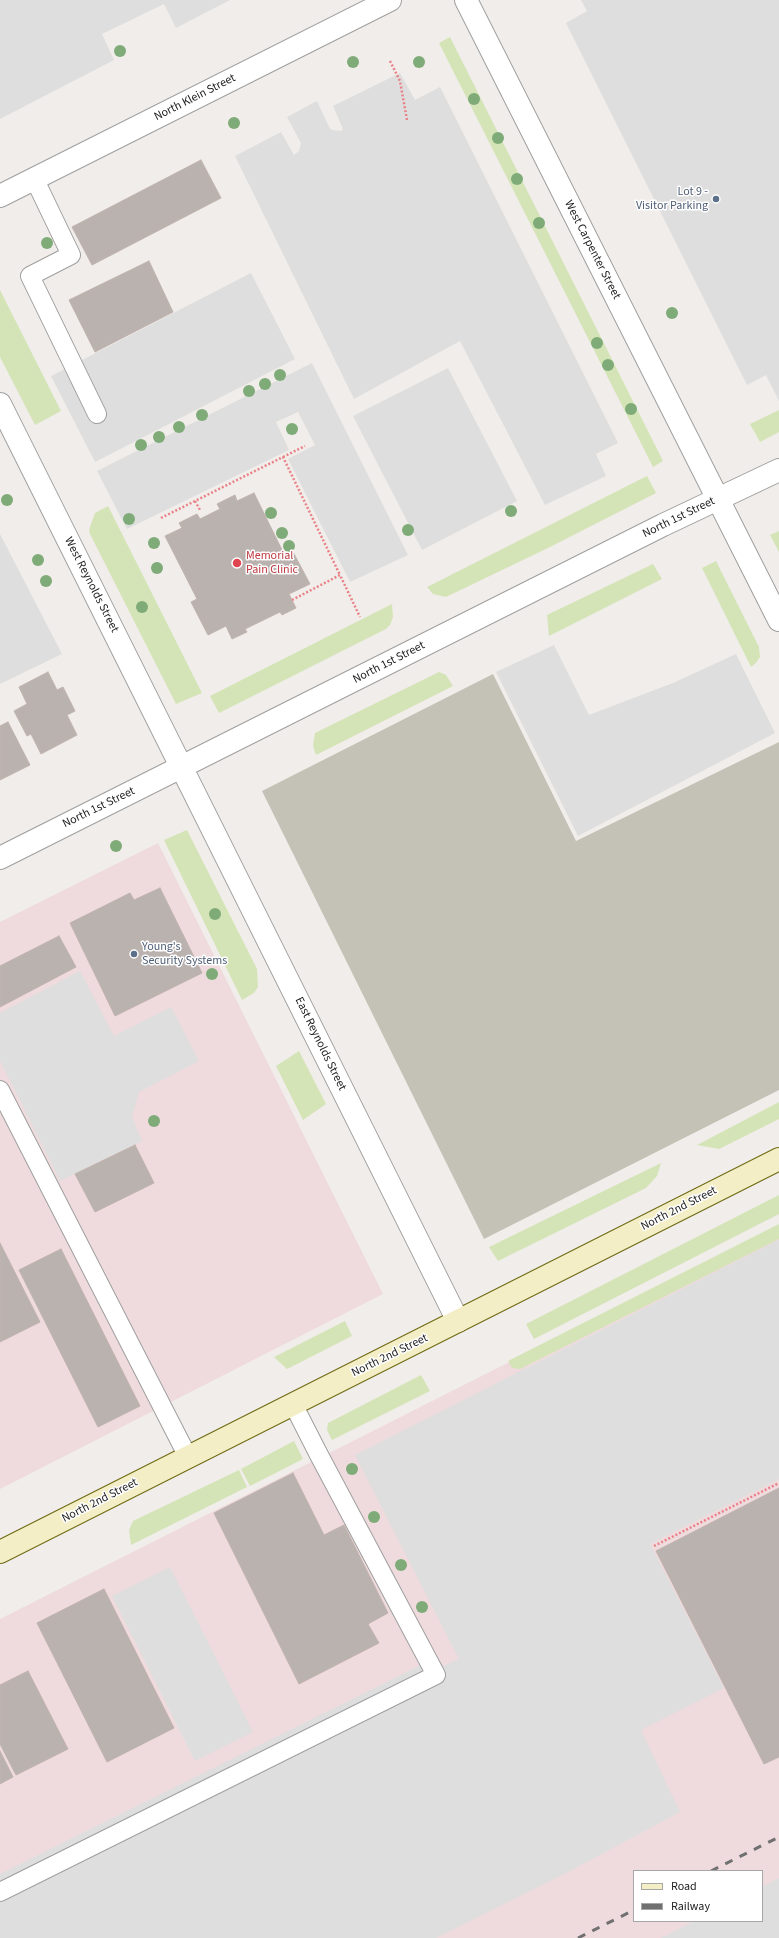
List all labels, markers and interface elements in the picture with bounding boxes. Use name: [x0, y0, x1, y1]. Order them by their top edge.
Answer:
street label: North Klein Street: [152, 71, 238, 125]
place label: Lot 9 - Visitor Parking: [636, 185, 708, 213]
marker: Lot 9 - Visitor Parking: [711, 194, 721, 204]
street label: West Carpenter Street: [561, 198, 623, 302]
street label: North 1st Street: [640, 494, 718, 542]
street label: West Reynolds Street: [61, 535, 121, 635]
place label: Memorial Pain Clinic: [246, 549, 298, 577]
marker: Memorial Pain Clinic: [231, 557, 243, 569]
street label: North 1st Street: [351, 639, 427, 687]
street label: North 1st Street: [60, 784, 138, 832]
place label: Young's Security Systems: [142, 940, 227, 968]
marker: Young's Security Systems: [129, 949, 139, 959]
street label: East Reynolds Street: [291, 995, 349, 1093]
street label: North 2nd Street: [639, 1184, 719, 1234]
street label: North 2nd Street: [350, 1331, 430, 1381]
street label: North 2nd Street: [60, 1476, 140, 1526]
legend: [633, 1870, 763, 1922]
text: Road: [671, 1878, 697, 1895]
text: Railway: [671, 1898, 710, 1915]

